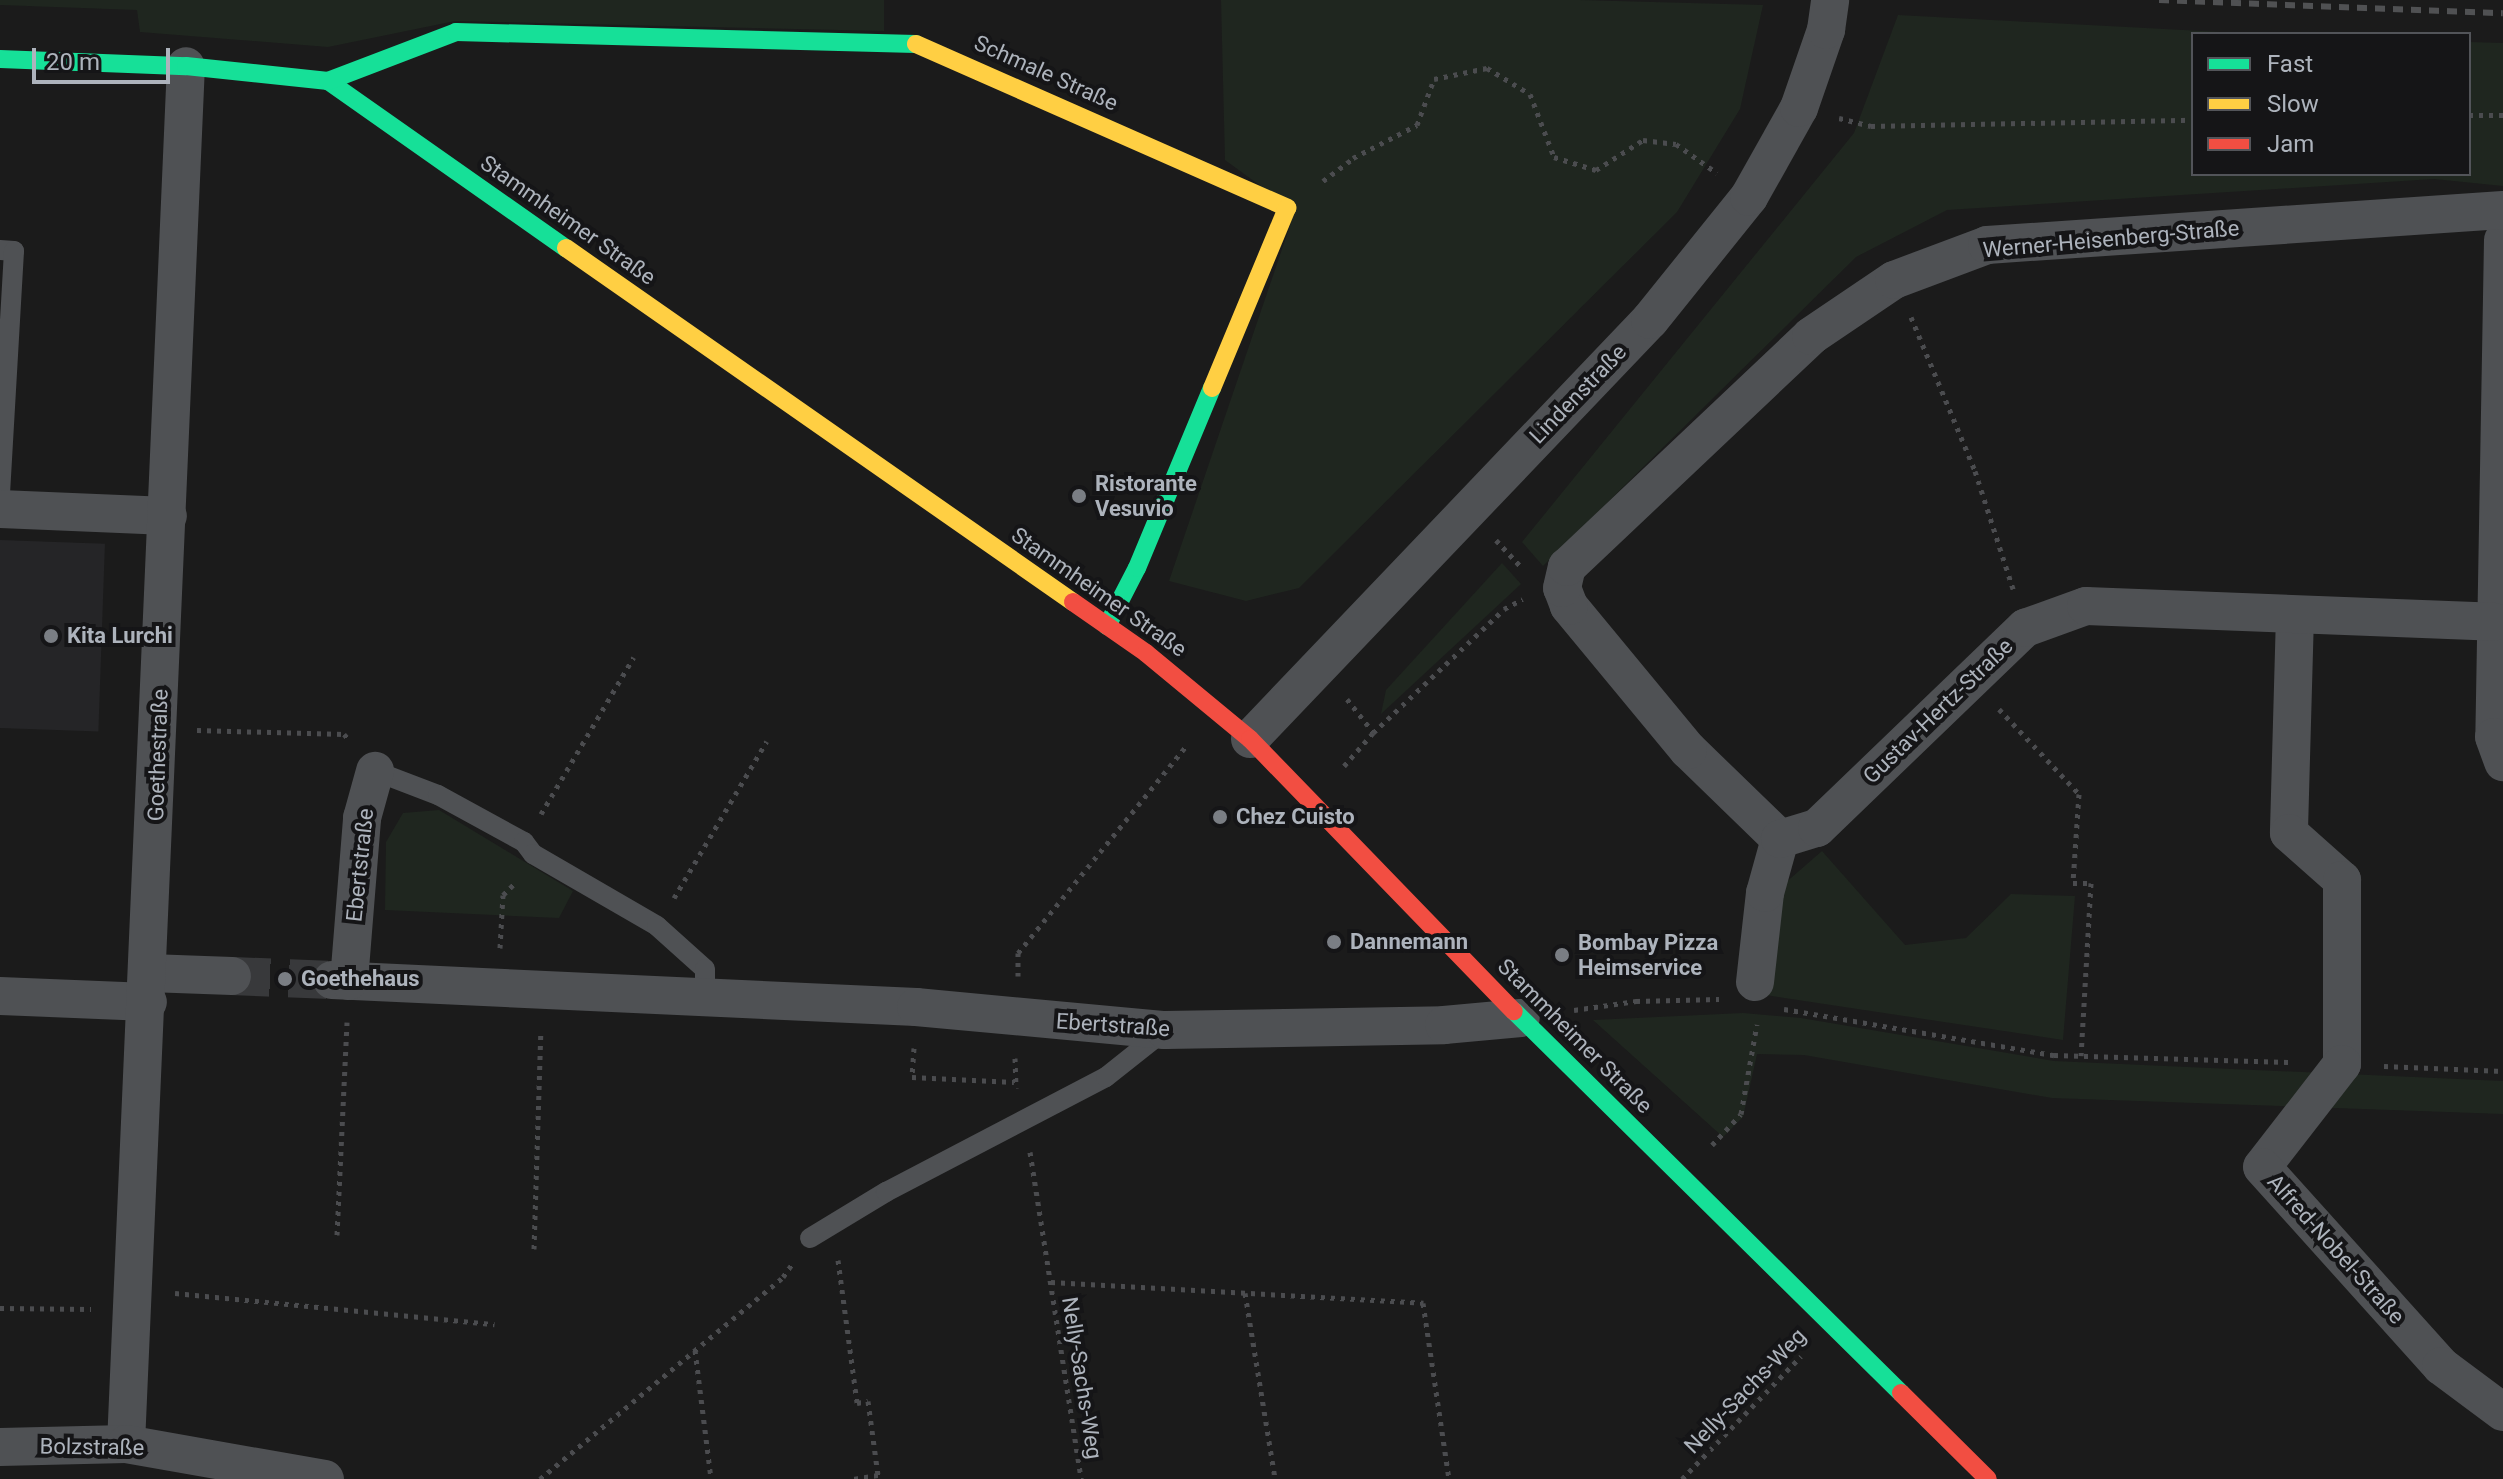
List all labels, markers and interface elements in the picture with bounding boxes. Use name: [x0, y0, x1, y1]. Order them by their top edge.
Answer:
street label: Schmale Straße: [970, 30, 1122, 116]
scale bar: [36, 32, 174, 82]
legend: [2191, 32, 2471, 176]
text: 20 m: [46, 48, 100, 76]
text: Fast: [2267, 50, 2313, 78]
text: Slow: [2267, 90, 2319, 118]
text: Jam: [2267, 130, 2314, 158]
street label: Stammheimer Straße: [475, 150, 661, 290]
street label: Werner-Heisenberg-Straße: [1982, 215, 2240, 263]
street label: Lindenstraße: [1524, 339, 1632, 449]
place label: Ristorante Vesuvio: [1095, 470, 1197, 522]
marker: Ristorante Vesuvio: [1070, 487, 1088, 505]
street label: Stammheimer Straße: [1006, 522, 1192, 662]
place label: Kita Lurchi: [67, 623, 173, 649]
marker: Kita Lurchi: [42, 627, 60, 645]
street label: Gustav-Hertz-Straße: [1858, 633, 2018, 789]
street label: Goethestraße: [142, 688, 174, 822]
place label: Chez Cuisto: [1236, 804, 1355, 830]
street label: Ebertstraße: [341, 807, 379, 923]
marker: Chez Cuisto: [1211, 808, 1229, 826]
place label: Dannemann: [1350, 929, 1468, 955]
place label: Bombay Pizza Heimservice: [1578, 929, 1718, 980]
marker: Dannemann: [1325, 933, 1343, 951]
marker: Bombay Pizza Heimservice: [1553, 946, 1571, 964]
street label: Stammheimer Straße: [1492, 953, 1658, 1119]
place label: Goethehaus: [301, 966, 420, 992]
marker: Goethehaus: [276, 970, 294, 988]
street label: Ebertstraße: [1055, 1008, 1171, 1042]
street label: Alfred-Nobel-Straße: [2262, 1169, 2410, 1329]
street label: Nelly-Sachs-Weg: [1056, 1295, 1108, 1461]
street label: Nelly-Sachs-Weg: [1679, 1323, 1811, 1459]
street label: Bolzstraße: [39, 1433, 145, 1461]

